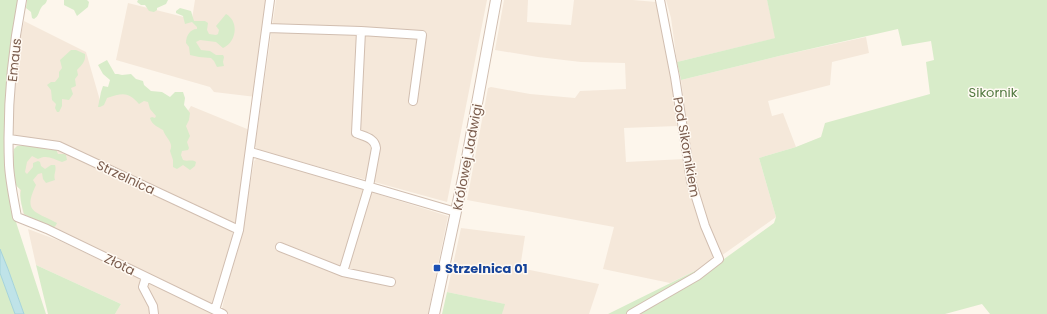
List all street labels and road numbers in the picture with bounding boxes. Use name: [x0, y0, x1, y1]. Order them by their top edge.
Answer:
street label: Emaus: [3, 37, 26, 83]
street label: Pod Sikornikiem: [668, 95, 705, 199]
street label: Królowej Jadwigi: [448, 102, 487, 212]
street label: Strzelnica: [93, 156, 158, 199]
street label: Złota: [101, 249, 138, 280]

